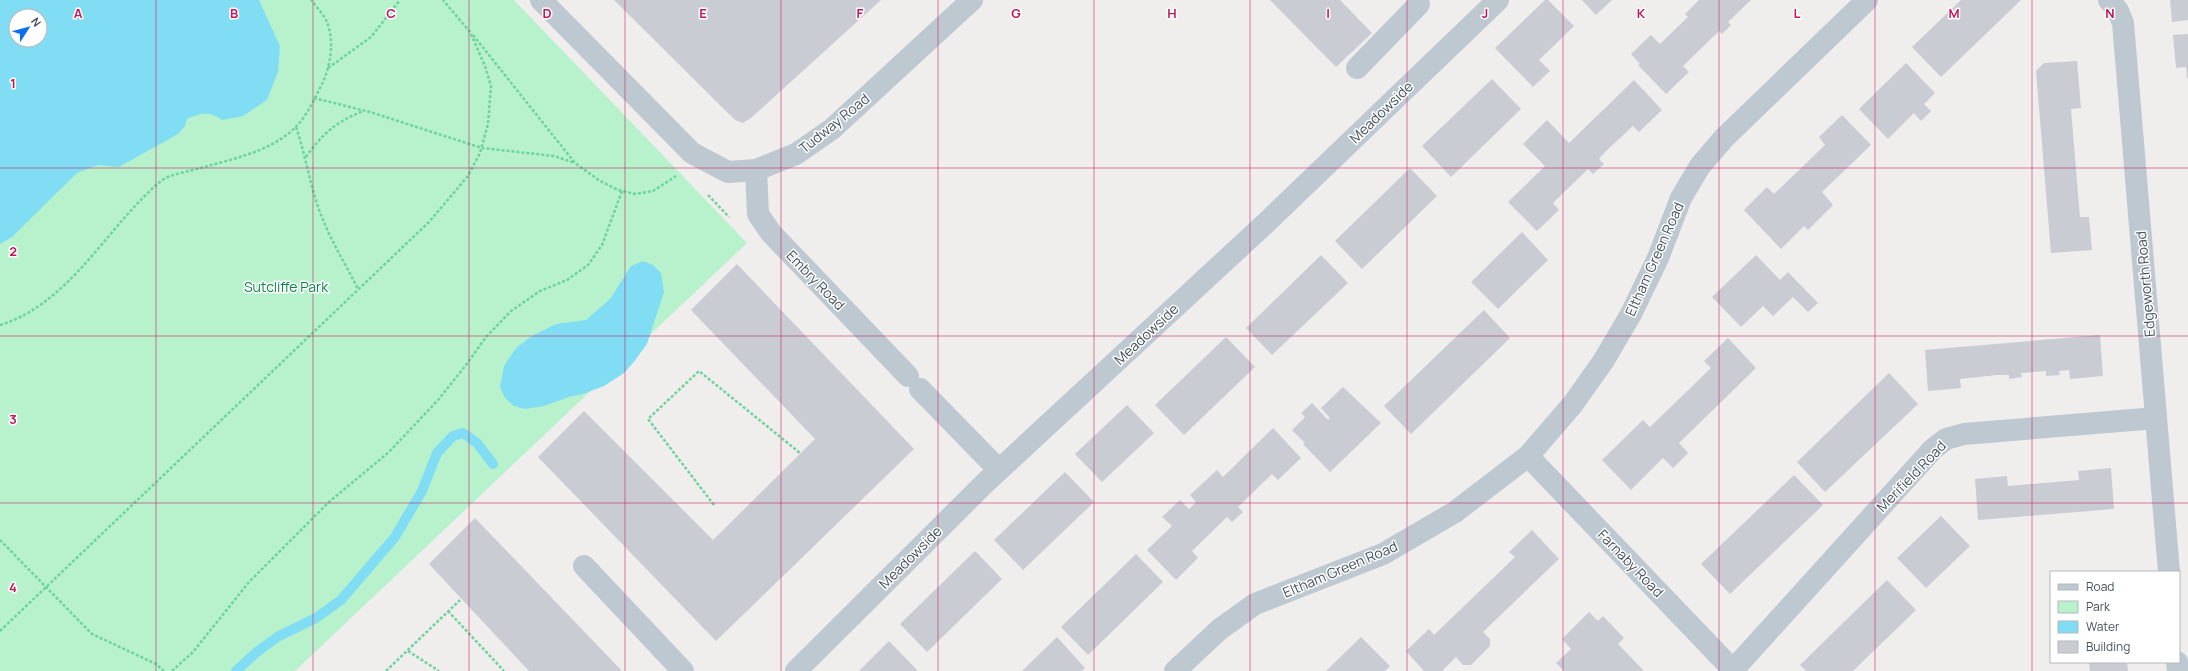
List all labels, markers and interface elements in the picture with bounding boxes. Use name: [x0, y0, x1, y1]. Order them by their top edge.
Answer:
text: A: [74, 4, 83, 22]
text: B: [230, 4, 238, 22]
text: C: [386, 4, 396, 22]
text: D: [542, 4, 552, 22]
text: E: [699, 4, 707, 22]
text: F: [857, 4, 864, 22]
text: G: [1011, 4, 1021, 22]
text: H: [1167, 4, 1177, 22]
text: I: [1326, 4, 1330, 22]
text: J: [1482, 4, 1488, 22]
text: K: [1637, 4, 1646, 22]
text: L: [1794, 4, 1801, 22]
text: M: [1948, 4, 1960, 22]
text: N: [2105, 4, 2115, 22]
north arrow: [8, 8, 48, 48]
text: N: [28, 14, 45, 30]
text: 1: [10, 74, 16, 92]
street label: Meadowside: [1345, 77, 1417, 147]
street label: Tudway Road: [795, 89, 873, 157]
street label: Eltham Green Road: [1620, 199, 1688, 319]
street label: Edgeworth Road: [2131, 230, 2159, 338]
text: 2: [9, 242, 17, 260]
street label: Embry Road: [783, 246, 849, 314]
park label: Sutcliffe Park: [244, 277, 329, 296]
street label: Meadowside: [1110, 299, 1182, 369]
text: 3: [9, 410, 17, 428]
street label: Merifield Road: [1872, 436, 1950, 516]
street label: Meadowside: [874, 521, 946, 593]
street label: Farnaby Road: [1594, 525, 1668, 601]
street label: Eltham Green Road: [1280, 536, 1400, 602]
legend: [2050, 571, 2180, 663]
text: 4: [9, 578, 17, 596]
text: Road: [2086, 578, 2114, 595]
text: Park: [2086, 598, 2111, 615]
text: Water: [2086, 618, 2120, 635]
text: Building: [2086, 638, 2130, 655]

